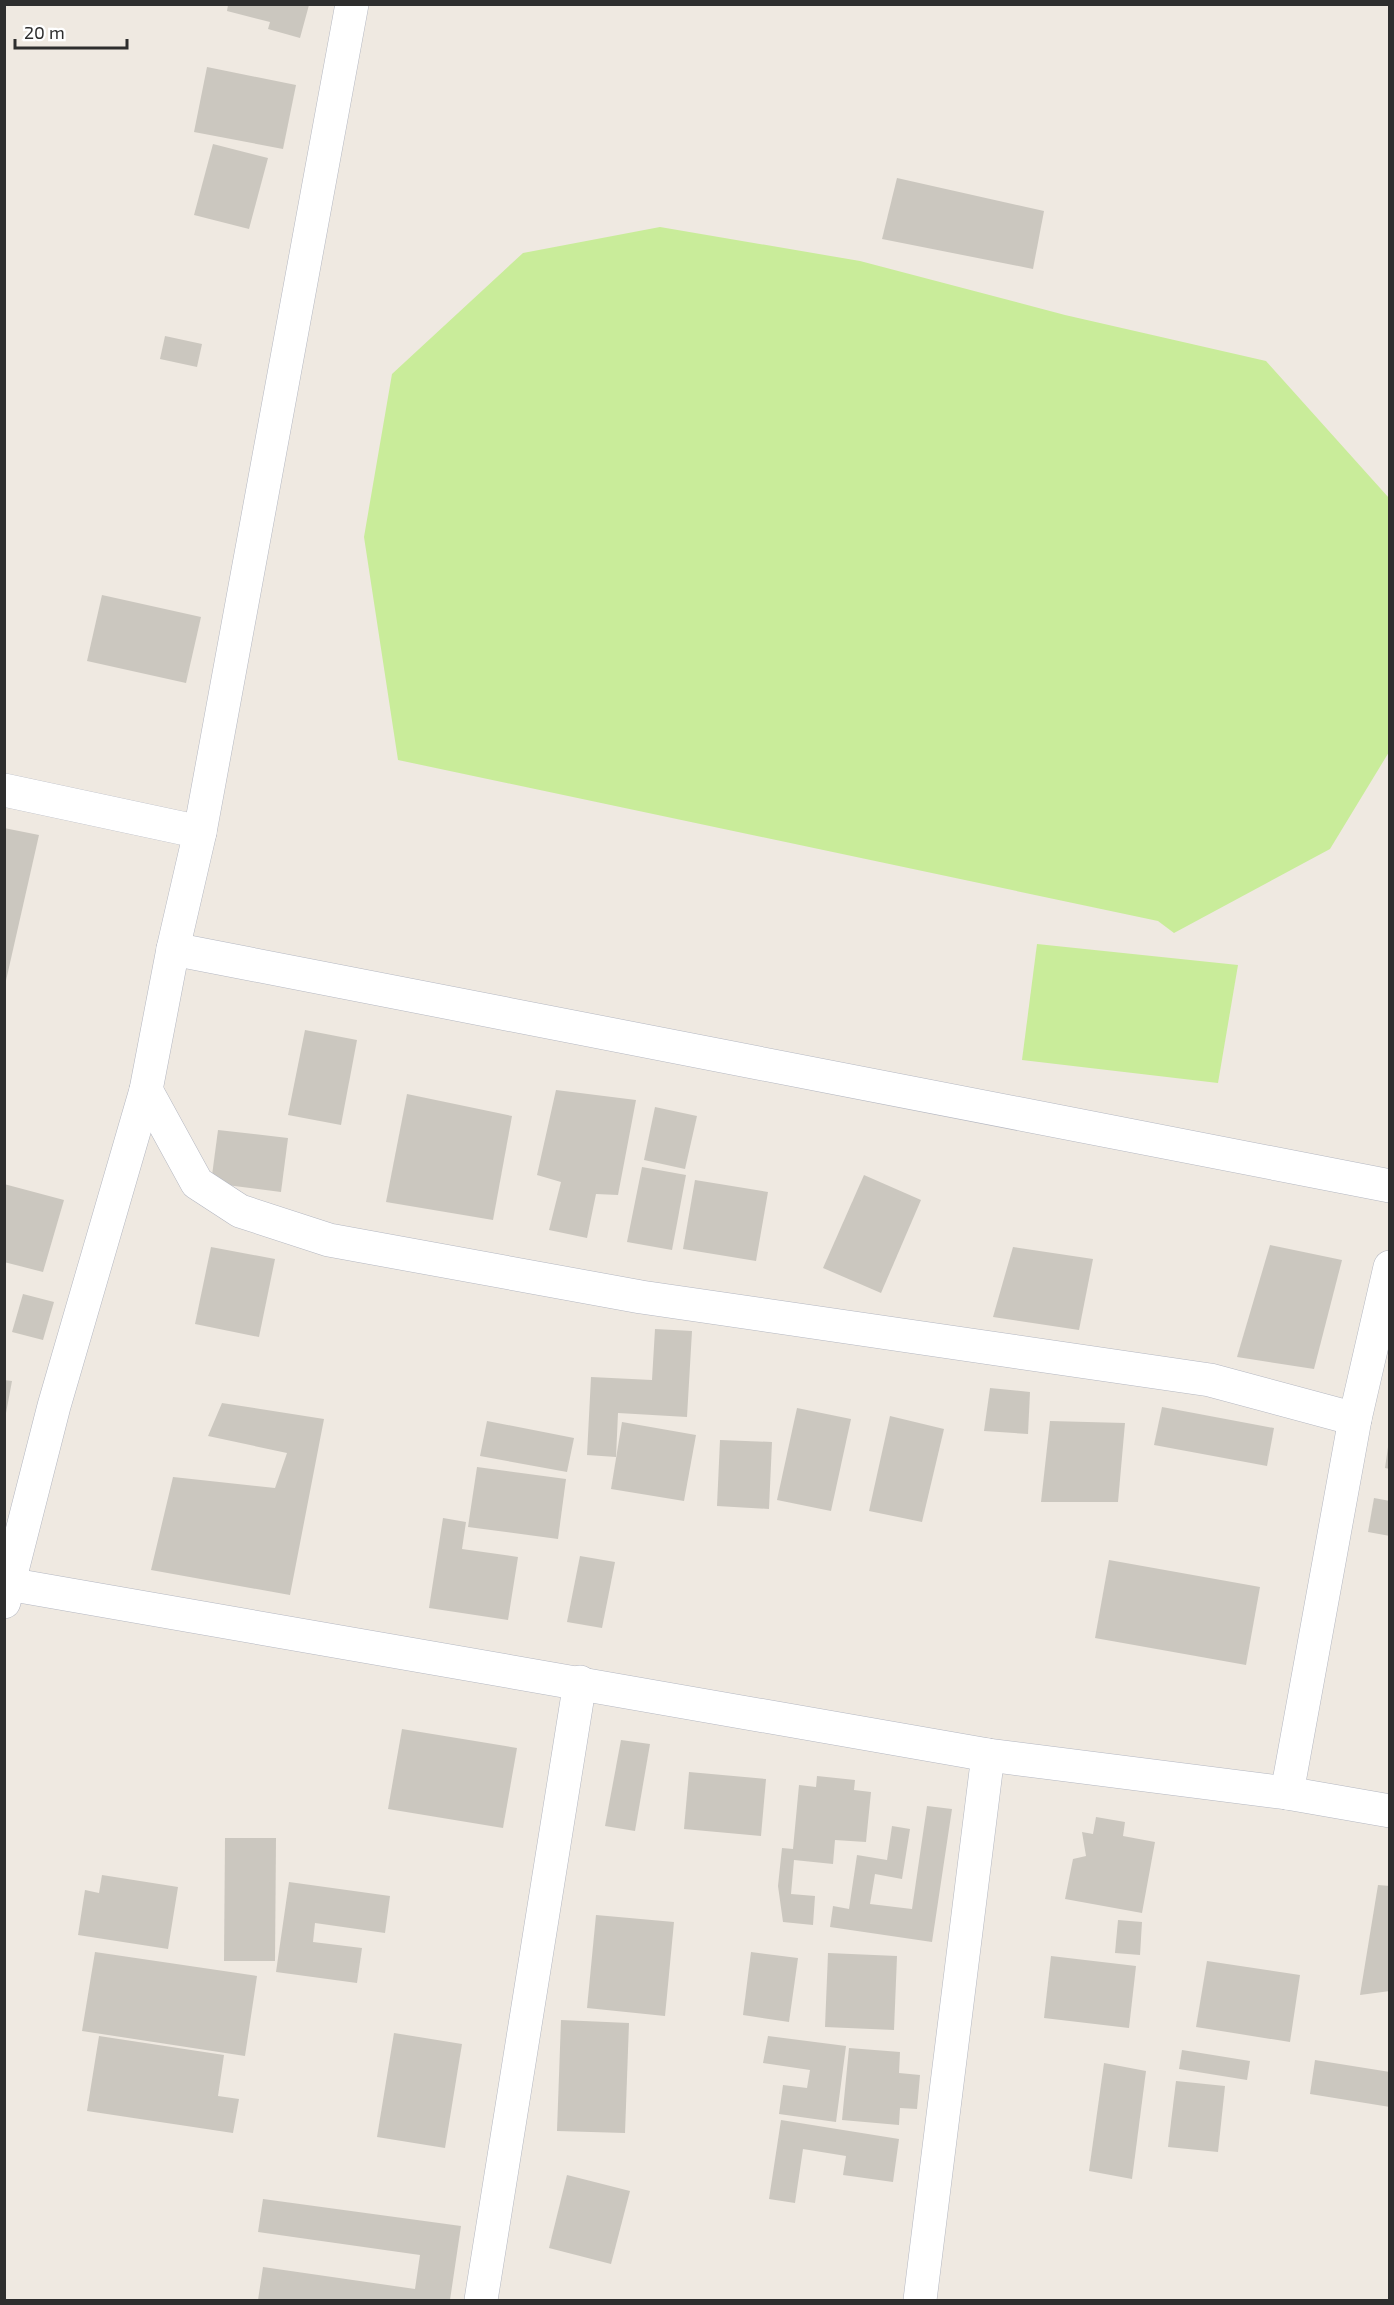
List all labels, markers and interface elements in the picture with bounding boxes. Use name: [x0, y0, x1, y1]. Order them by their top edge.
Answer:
scale bar: [15, 12, 128, 50]
text: 20 m: [24, 21, 65, 43]

